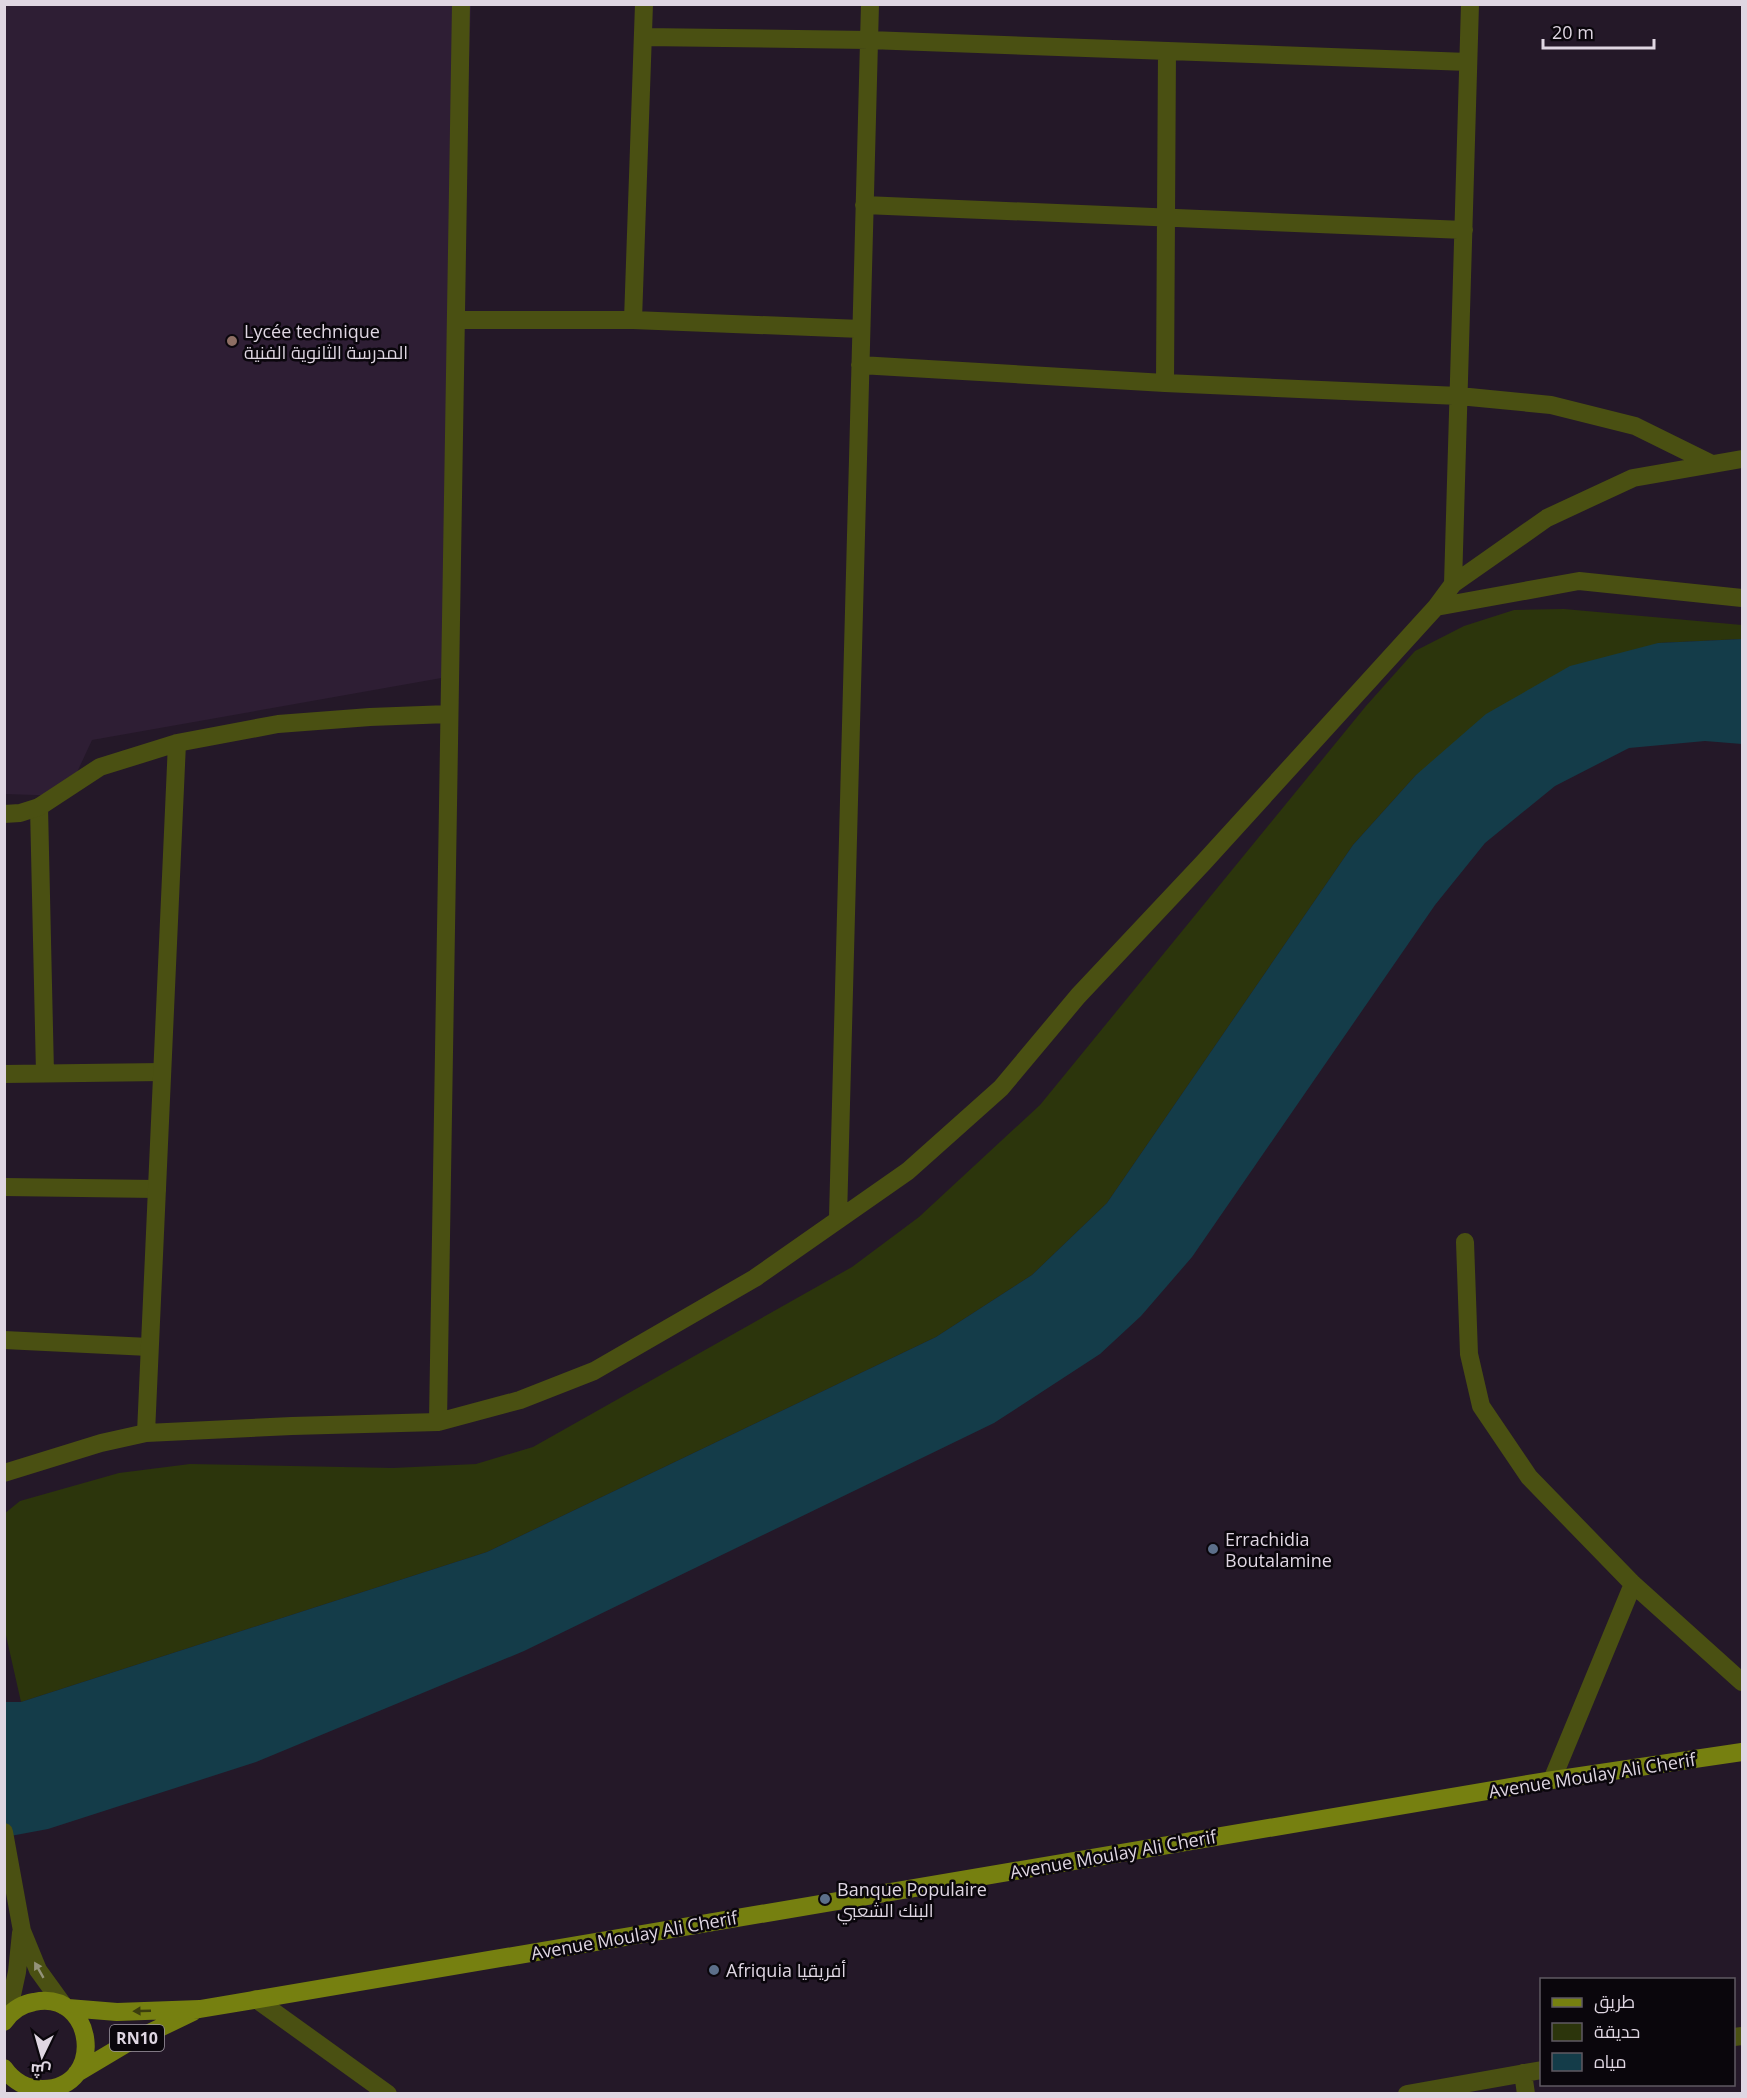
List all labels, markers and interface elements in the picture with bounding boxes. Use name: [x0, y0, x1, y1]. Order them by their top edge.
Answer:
scale bar: [1543, 12, 1654, 50]
text: 20 m: [1552, 20, 1594, 44]
place label: Lycée technique المدرسة الثانوية الفنية: [244, 319, 408, 364]
marker: Lycée technique المدرسة الثانوية الفنية: [225, 334, 239, 348]
place label: Errachidia Boutalamine: [1225, 1527, 1332, 1572]
marker: Errachidia Boutalamine: [1206, 1542, 1220, 1556]
street label: Avenue Moulay Ali Cherif: [1487, 1747, 1698, 1803]
street label: Avenue Moulay Ali Cherif: [1008, 1824, 1219, 1884]
place label: Banque Populaire البنك الشعبي: [837, 1877, 987, 1925]
marker: Banque Populaire البنك الشعبي: [818, 1892, 832, 1906]
street label: Avenue Moulay Ali Cherif: [529, 1905, 740, 1965]
place label: Afriquia أفريقيا: [726, 1958, 846, 1982]
one-way arrow: [34, 1961, 44, 1978]
marker: Afriquia أفريقيا: [707, 1963, 721, 1977]
legend: [1540, 1978, 1735, 2086]
text: طريق: [1594, 1989, 1635, 2014]
one-way arrow: [132, 2006, 151, 2016]
text: حديقة: [1594, 2019, 1640, 2043]
road number: RN10: [110, 2025, 164, 2051]
north arrow: [12, 2026, 72, 2086]
text: مياه: [1594, 2049, 1627, 2073]
text: ش: [30, 2059, 52, 2083]

